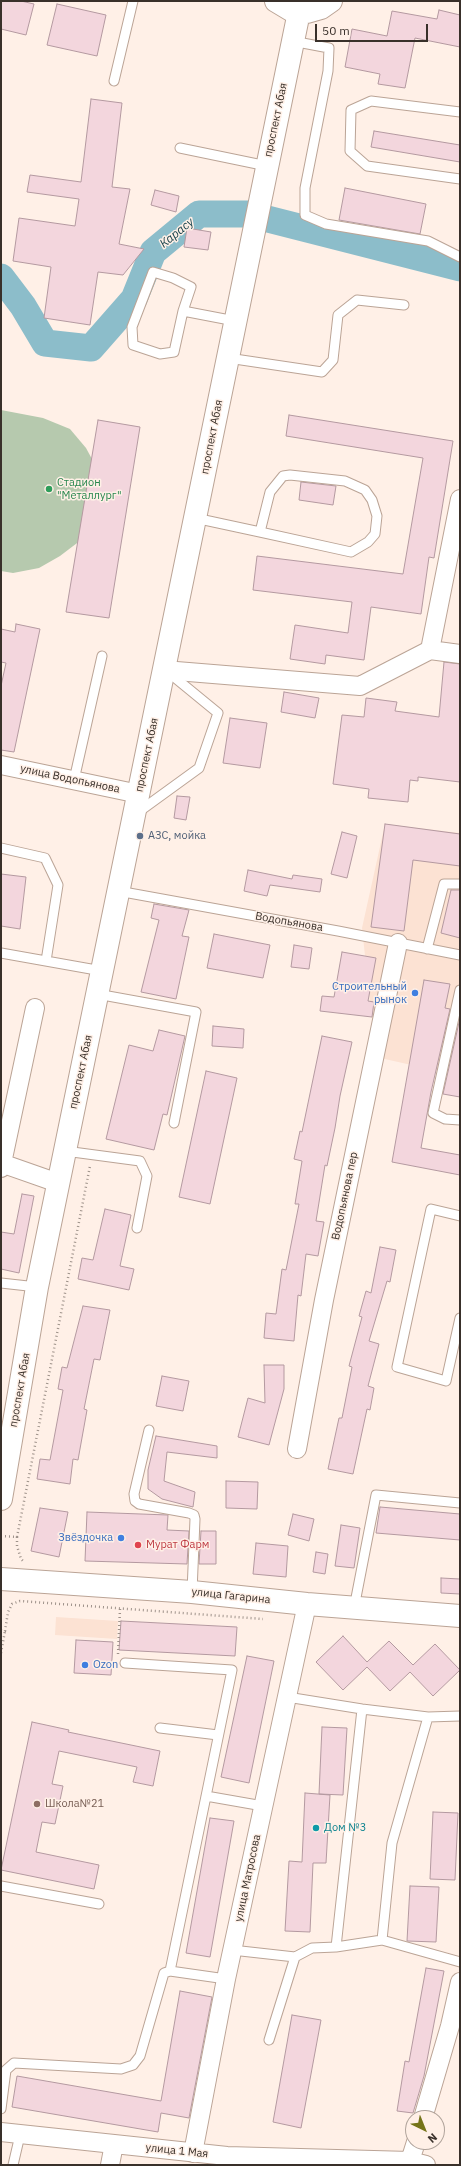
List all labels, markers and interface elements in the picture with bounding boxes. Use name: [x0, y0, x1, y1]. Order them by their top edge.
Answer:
scale bar: [317, 16, 430, 42]
text: 50 m: [322, 23, 350, 38]
street label: проспект Абая: [262, 82, 290, 158]
water label: Карасу: [157, 215, 197, 251]
street label: проспект Абая: [198, 399, 226, 475]
place label: Стадион "Металлург": [57, 476, 122, 502]
marker: Стадион "Металлург": [44, 484, 54, 494]
street label: проспект Абая: [133, 717, 161, 793]
street label: улица Водопьянова: [19, 762, 121, 796]
place label: АЗС, мойка: [148, 829, 206, 843]
marker: АЗС, мойка: [135, 831, 145, 841]
street label: Водопьянова: [254, 910, 324, 934]
place label: Строительный рынок: [332, 980, 407, 1006]
marker: Строительный рынок: [410, 988, 420, 998]
street label: проспект Абая: [67, 1034, 95, 1110]
street label: Водопьянова пер: [329, 1151, 361, 1241]
street label: проспект Абая: [7, 1352, 33, 1428]
place label: Звёздочка: [58, 1531, 113, 1545]
marker: Звёздочка: [116, 1533, 126, 1543]
place label: Мурат Фарм: [146, 1538, 209, 1552]
marker: Мурат Фарм: [133, 1540, 143, 1550]
street label: улица Гагарина: [191, 1585, 271, 1607]
place label: Ozon: [93, 1658, 118, 1672]
marker: Ozon: [80, 1660, 90, 1670]
place label: Школа№21: [45, 1797, 104, 1811]
marker: Школа№21: [32, 1799, 42, 1809]
place label: Дом №3: [324, 1821, 366, 1835]
marker: Дом №3: [311, 1823, 321, 1833]
street label: улица Матросова: [232, 1833, 264, 1923]
north arrow: [405, 2110, 445, 2150]
text: N: [425, 2130, 440, 2146]
street label: улица 1 Мая: [145, 2141, 209, 2161]

